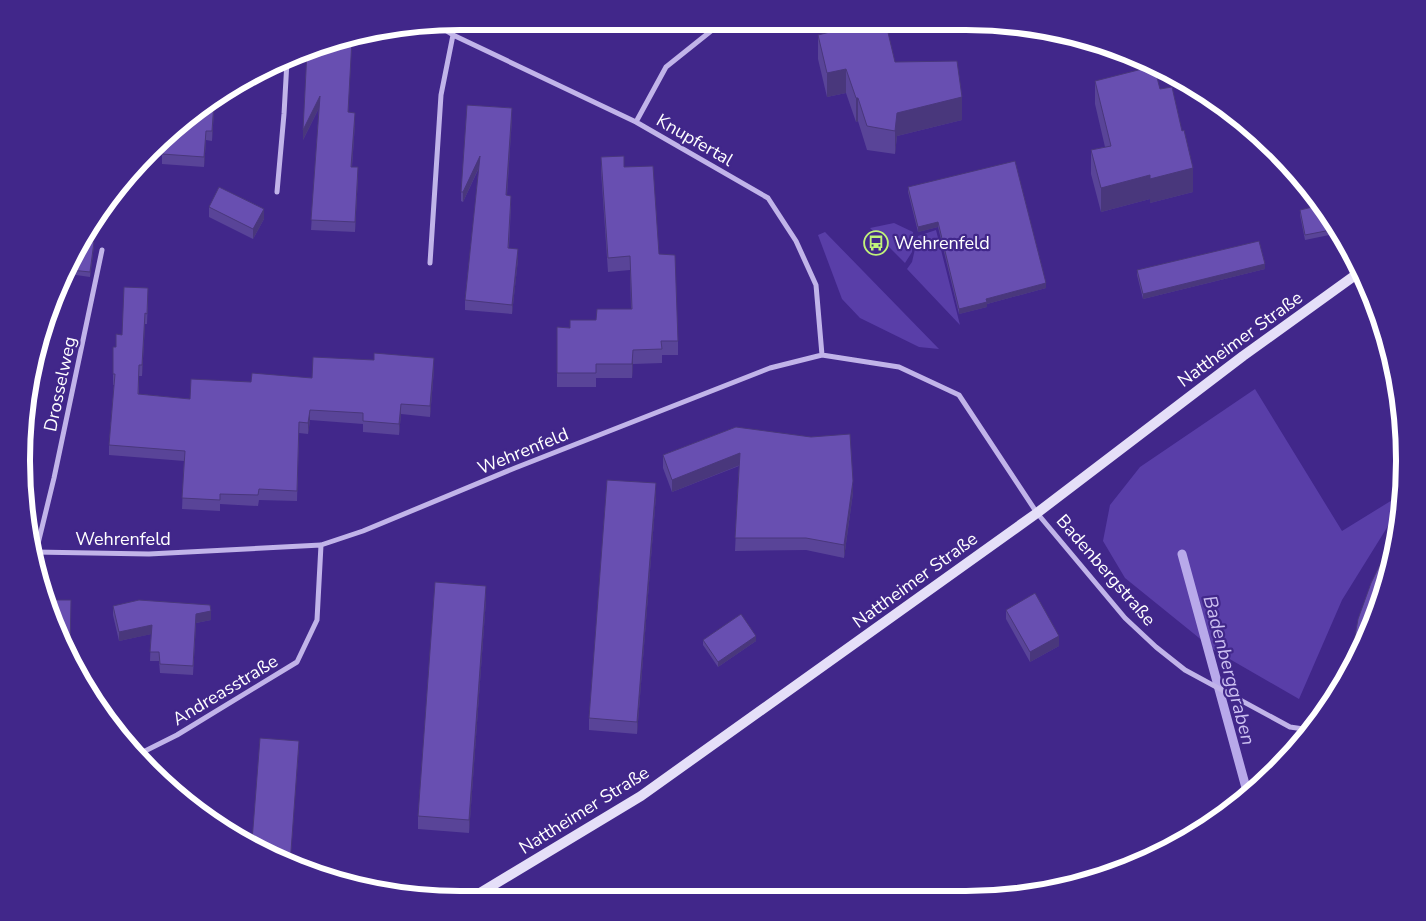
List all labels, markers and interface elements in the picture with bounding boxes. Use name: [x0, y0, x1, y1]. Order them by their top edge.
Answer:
street label: Knupfertal: [652, 108, 739, 172]
bus stop icon: Wehrenfeld: [863, 230, 889, 256]
place label: Wehrenfeld: [894, 231, 990, 255]
street label: Nattheimer Straße: [1173, 285, 1307, 393]
street label: Drosselweg: [38, 334, 82, 434]
street label: Wehrenfeld: [474, 422, 572, 480]
street label: Badenbergstraße: [1051, 509, 1161, 631]
street label: Nattheimer Straße: [848, 526, 982, 634]
street label: Wehrenfeld: [75, 527, 171, 551]
water label: Badenberggraben: [1197, 593, 1261, 748]
street label: Andreasstraße: [168, 649, 282, 731]
street label: Nattheimer Straße: [514, 760, 654, 860]

